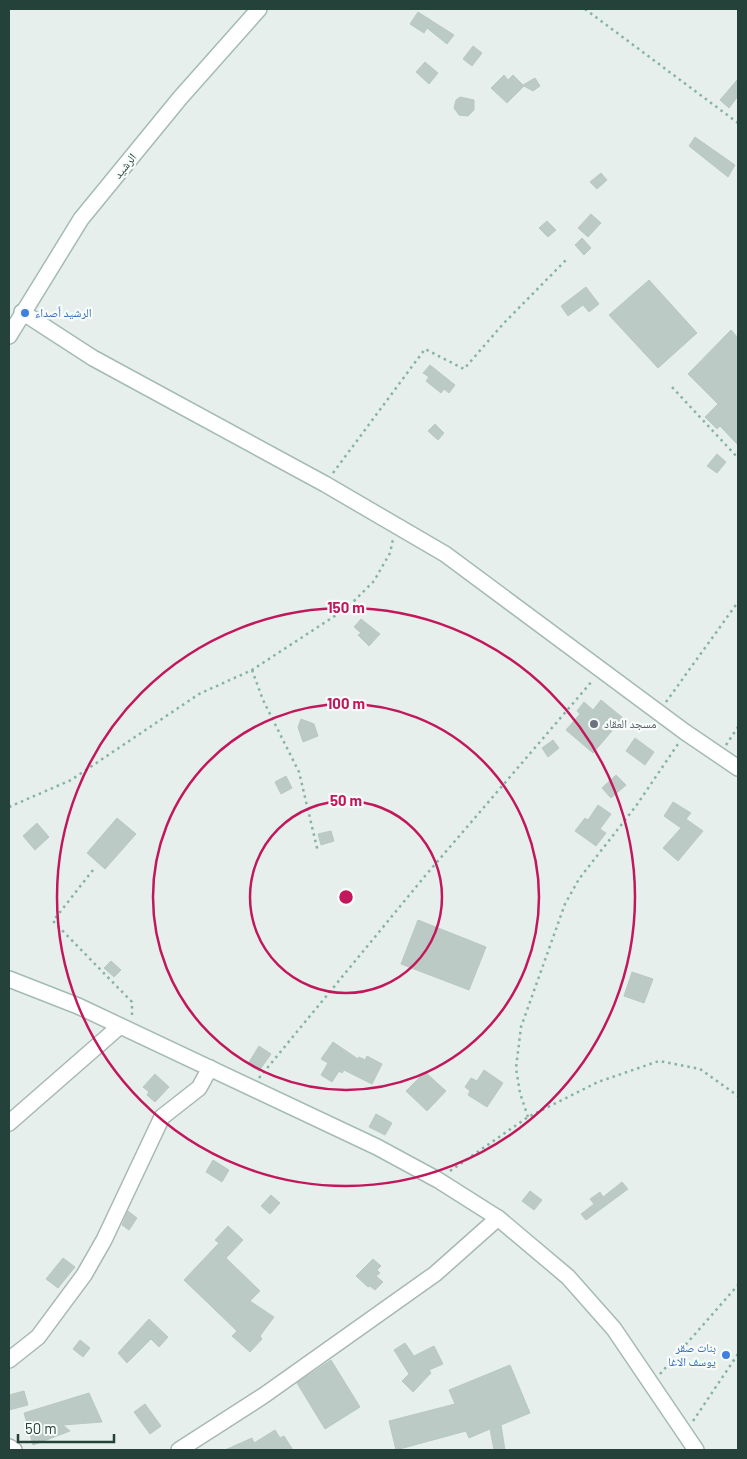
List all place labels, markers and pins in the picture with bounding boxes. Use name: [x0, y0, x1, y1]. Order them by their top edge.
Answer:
place label: الرشيد أصداء: [35, 305, 92, 320]
marker: الرشيد أصداء: [19, 307, 31, 319]
place label: مسجد العقاد: [604, 716, 657, 731]
marker: مسجد العقاد: [588, 718, 600, 730]
centre of rings: [337, 888, 355, 906]
place label: بنات صقر يوسف الاغا: [668, 1340, 716, 1369]
marker: بنات صقر يوسف الاغا: [720, 1349, 732, 1361]

